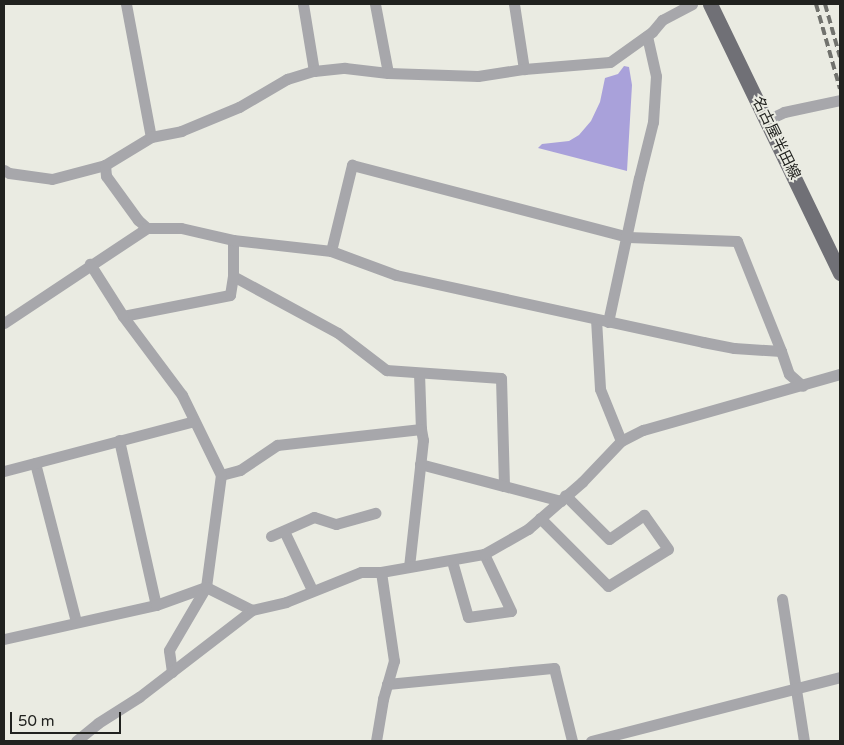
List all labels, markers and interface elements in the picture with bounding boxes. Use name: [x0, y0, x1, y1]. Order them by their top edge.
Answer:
street label: 名古屋半田線: [748, 94, 804, 182]
scale bar: [12, 702, 124, 734]
text: 50 m: [18, 712, 55, 730]

